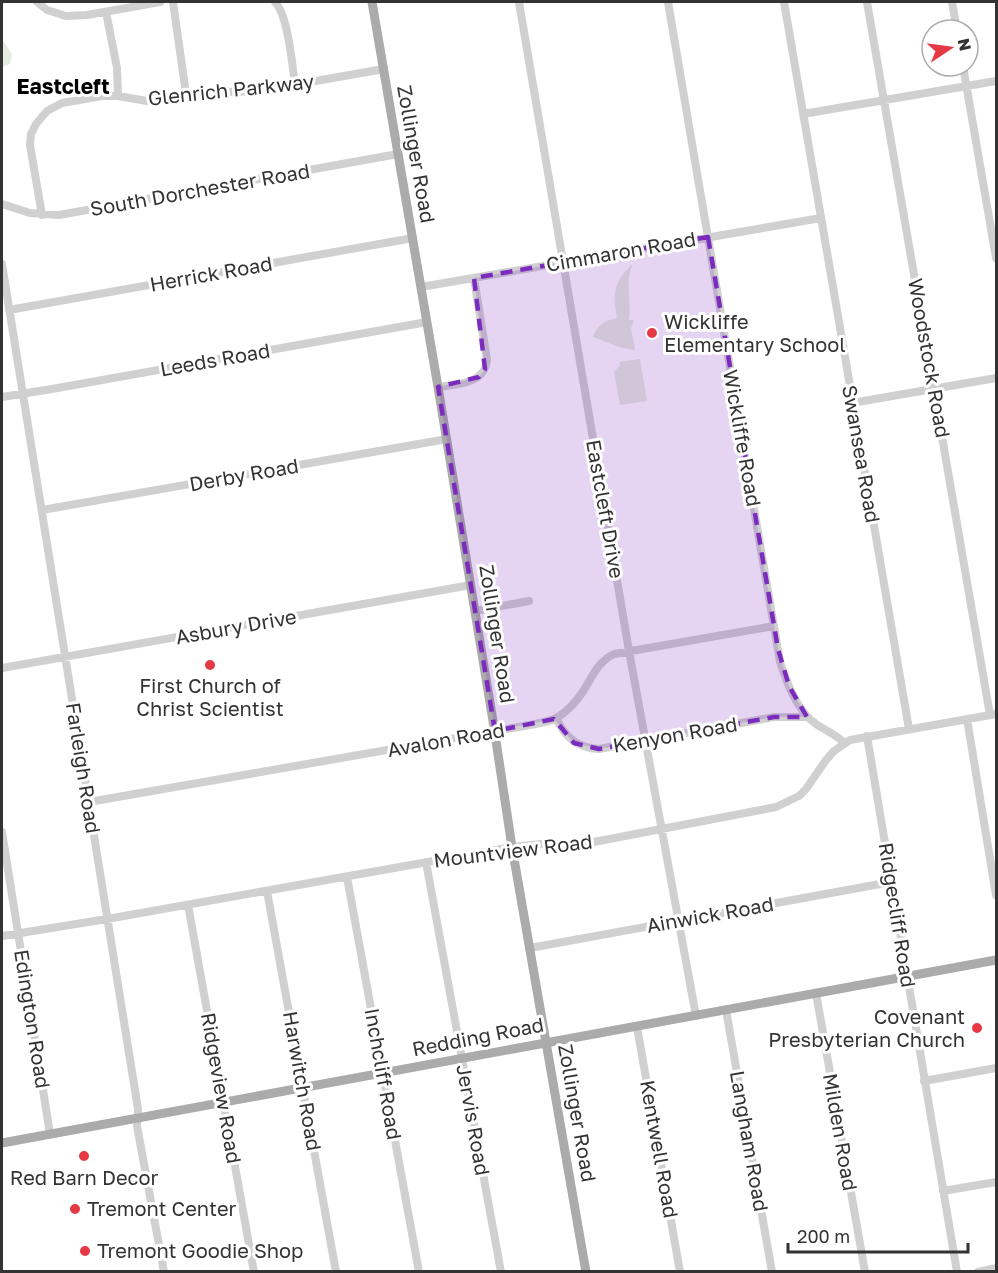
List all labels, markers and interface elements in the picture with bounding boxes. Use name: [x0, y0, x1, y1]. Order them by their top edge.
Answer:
north arrow: [920, 18, 980, 78]
text: N: [954, 36, 976, 53]
street label: Glenrich Parkway: [147, 68, 315, 110]
district label: Eastcleft: [16, 73, 110, 99]
street label: Zollinger Road: [393, 83, 441, 225]
street label: South Dorchester Road: [88, 158, 312, 220]
street label: Cimmaron Road: [544, 226, 698, 276]
street label: Herrick Road: [148, 250, 274, 296]
street label: Woodstock Road: [904, 276, 956, 439]
place label: Wickliffe Elementary School: [664, 309, 846, 356]
marker: Wickliffe Elementary School: [645, 326, 659, 340]
street label: Leeds Road: [158, 338, 272, 380]
street label: Wickliffe Road: [719, 367, 767, 508]
street label: Swansea Road: [838, 383, 886, 525]
street label: Eastcleft Drive: [582, 438, 630, 580]
street label: Derby Road: [187, 453, 300, 495]
street label: Zollinger Road: [475, 563, 521, 705]
street label: Asbury Drive: [173, 604, 298, 648]
marker: First Church of Christ Scientist: [203, 658, 217, 672]
place label: First Church of Christ Scientist: [136, 673, 284, 720]
street label: Farleigh Road: [62, 701, 106, 835]
street label: Kenyon Road: [611, 711, 739, 757]
street label: Avalon Road: [385, 717, 506, 761]
street label: Mountview Road: [432, 828, 594, 872]
street label: Ridgecliff Road: [875, 841, 921, 989]
street label: Ainwick Road: [644, 891, 775, 937]
street label: Edington Road: [10, 948, 56, 1090]
place label: Covenant Presbyterian Church: [768, 1004, 965, 1051]
street label: Inchcliff Road: [361, 1006, 407, 1142]
street label: Harwitch Road: [279, 1009, 327, 1153]
street label: Ridgeview Road: [197, 1010, 247, 1165]
street label: Redding Road: [410, 1011, 546, 1061]
marker: Covenant Presbyterian Church: [970, 1021, 984, 1035]
street label: Zollinger Road: [554, 1042, 602, 1184]
street label: Jervis Road: [452, 1062, 496, 1177]
street label: Langham Road: [726, 1068, 774, 1213]
street label: Milden Road: [819, 1071, 863, 1192]
street label: Kentwell Road: [636, 1078, 684, 1220]
marker: Red Barn Decor: [77, 1149, 91, 1163]
place label: Red Barn Decor: [10, 1165, 158, 1189]
place label: Tremont Center: [87, 1196, 236, 1220]
marker: Tremont Center: [68, 1202, 82, 1216]
scale bar: [788, 1216, 968, 1254]
text: 200 m: [797, 1225, 850, 1247]
place label: Tremont Goodie Shop: [97, 1238, 303, 1262]
marker: Tremont Goodie Shop: [78, 1244, 92, 1258]

